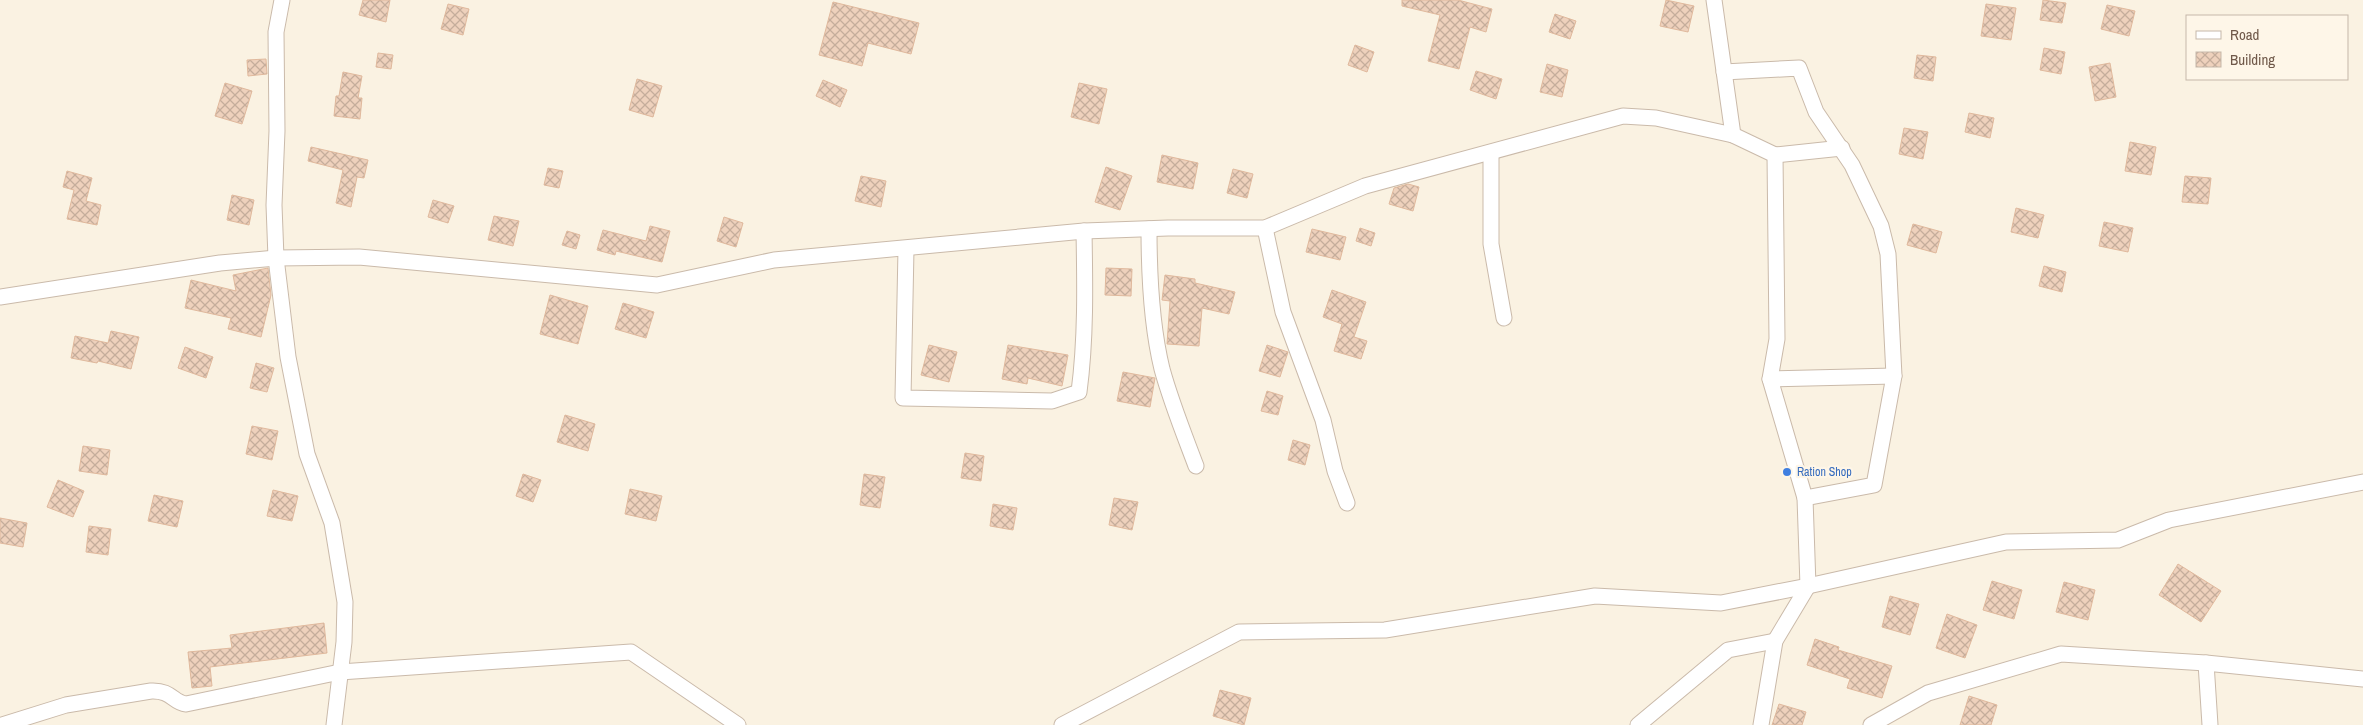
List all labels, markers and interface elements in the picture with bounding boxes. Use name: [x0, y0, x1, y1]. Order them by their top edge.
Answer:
legend: [2186, 15, 2348, 80]
text: Road: [2230, 24, 2259, 45]
text: Building: [2230, 49, 2275, 70]
place label: Ration Shop: [1797, 464, 1852, 480]
marker: Ration Shop: [1781, 466, 1793, 478]

